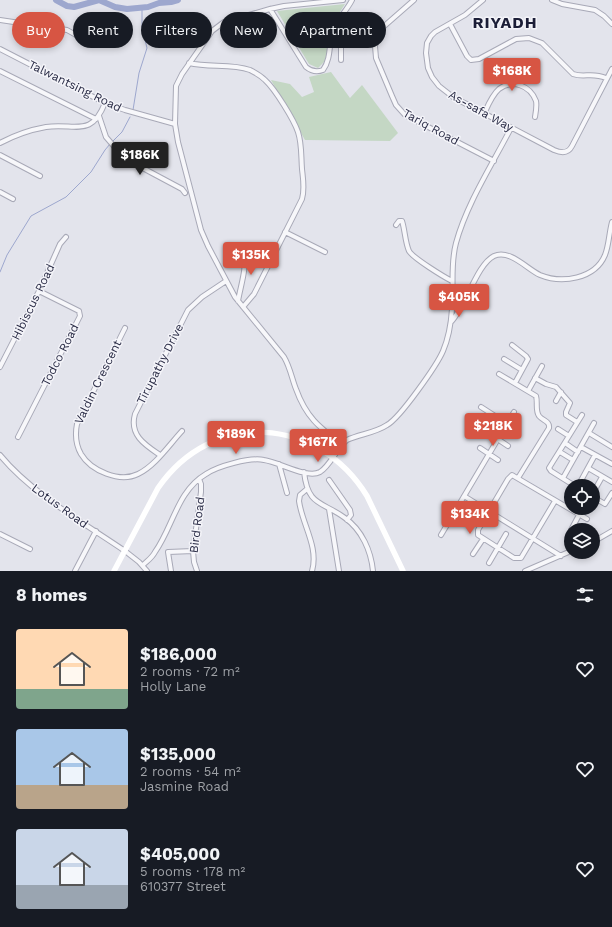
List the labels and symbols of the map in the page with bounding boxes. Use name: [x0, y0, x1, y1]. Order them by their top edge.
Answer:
district label: RIYADH: [472, 13, 538, 32]
street label: Talwantsing Road: [26, 57, 124, 115]
pin: $168K: [484, 58, 540, 92]
street label: As-safa Way: [446, 87, 516, 135]
street label: Tariq Road: [401, 106, 461, 148]
pin: $186K: [112, 142, 168, 176]
pin: $135K: [223, 242, 279, 276]
street label: Hibiscus Road: [9, 262, 57, 342]
pin: $405K: [431, 284, 487, 318]
street label: Tirupathy Drive: [134, 321, 186, 407]
street label: Todco Road: [38, 322, 82, 388]
street label: Valdin Crescent: [72, 338, 124, 426]
pin: $218K: [465, 413, 521, 447]
pin: $189K: [208, 421, 264, 455]
pin: $167K: [290, 429, 346, 463]
street label: Lotus Road: [29, 481, 91, 531]
street label: Bird Road: [187, 496, 207, 554]
pin: $134K: [442, 501, 498, 535]

